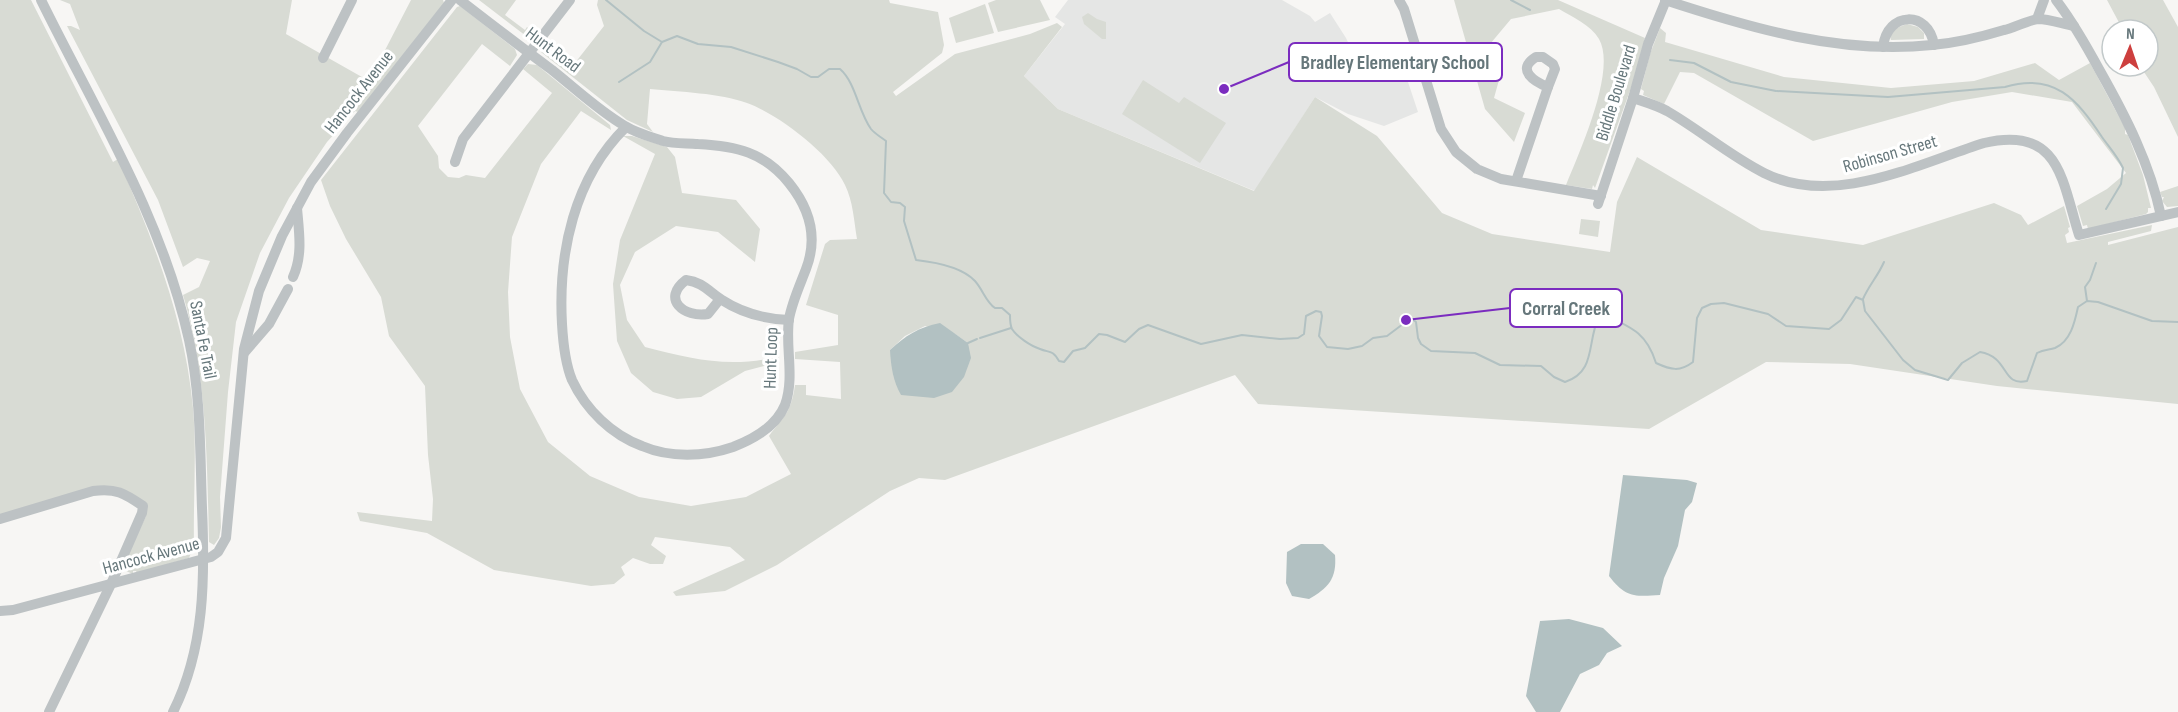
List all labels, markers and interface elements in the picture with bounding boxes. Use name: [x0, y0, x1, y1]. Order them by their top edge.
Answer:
north arrow: [2100, 18, 2160, 78]
street label: Hunt Road: [522, 23, 584, 77]
text: N: [2126, 25, 2135, 44]
street label: Biddle Boulevard: [1591, 42, 1641, 144]
callout: Bradley Elementary School: [1289, 43, 1502, 81]
street label: Hancock Avenue: [320, 46, 398, 138]
text: Bradley Elementary School: [1301, 51, 1489, 75]
street label: Robinson Street: [1841, 130, 1940, 177]
callout: Corral Creek: [1510, 289, 1622, 327]
text: Corral Creek: [1522, 297, 1611, 321]
street label: Santa Fe Trail: [185, 299, 221, 381]
street label: Hunt Loop: [759, 327, 783, 389]
street label: Hancock Avenue: [100, 533, 202, 579]

